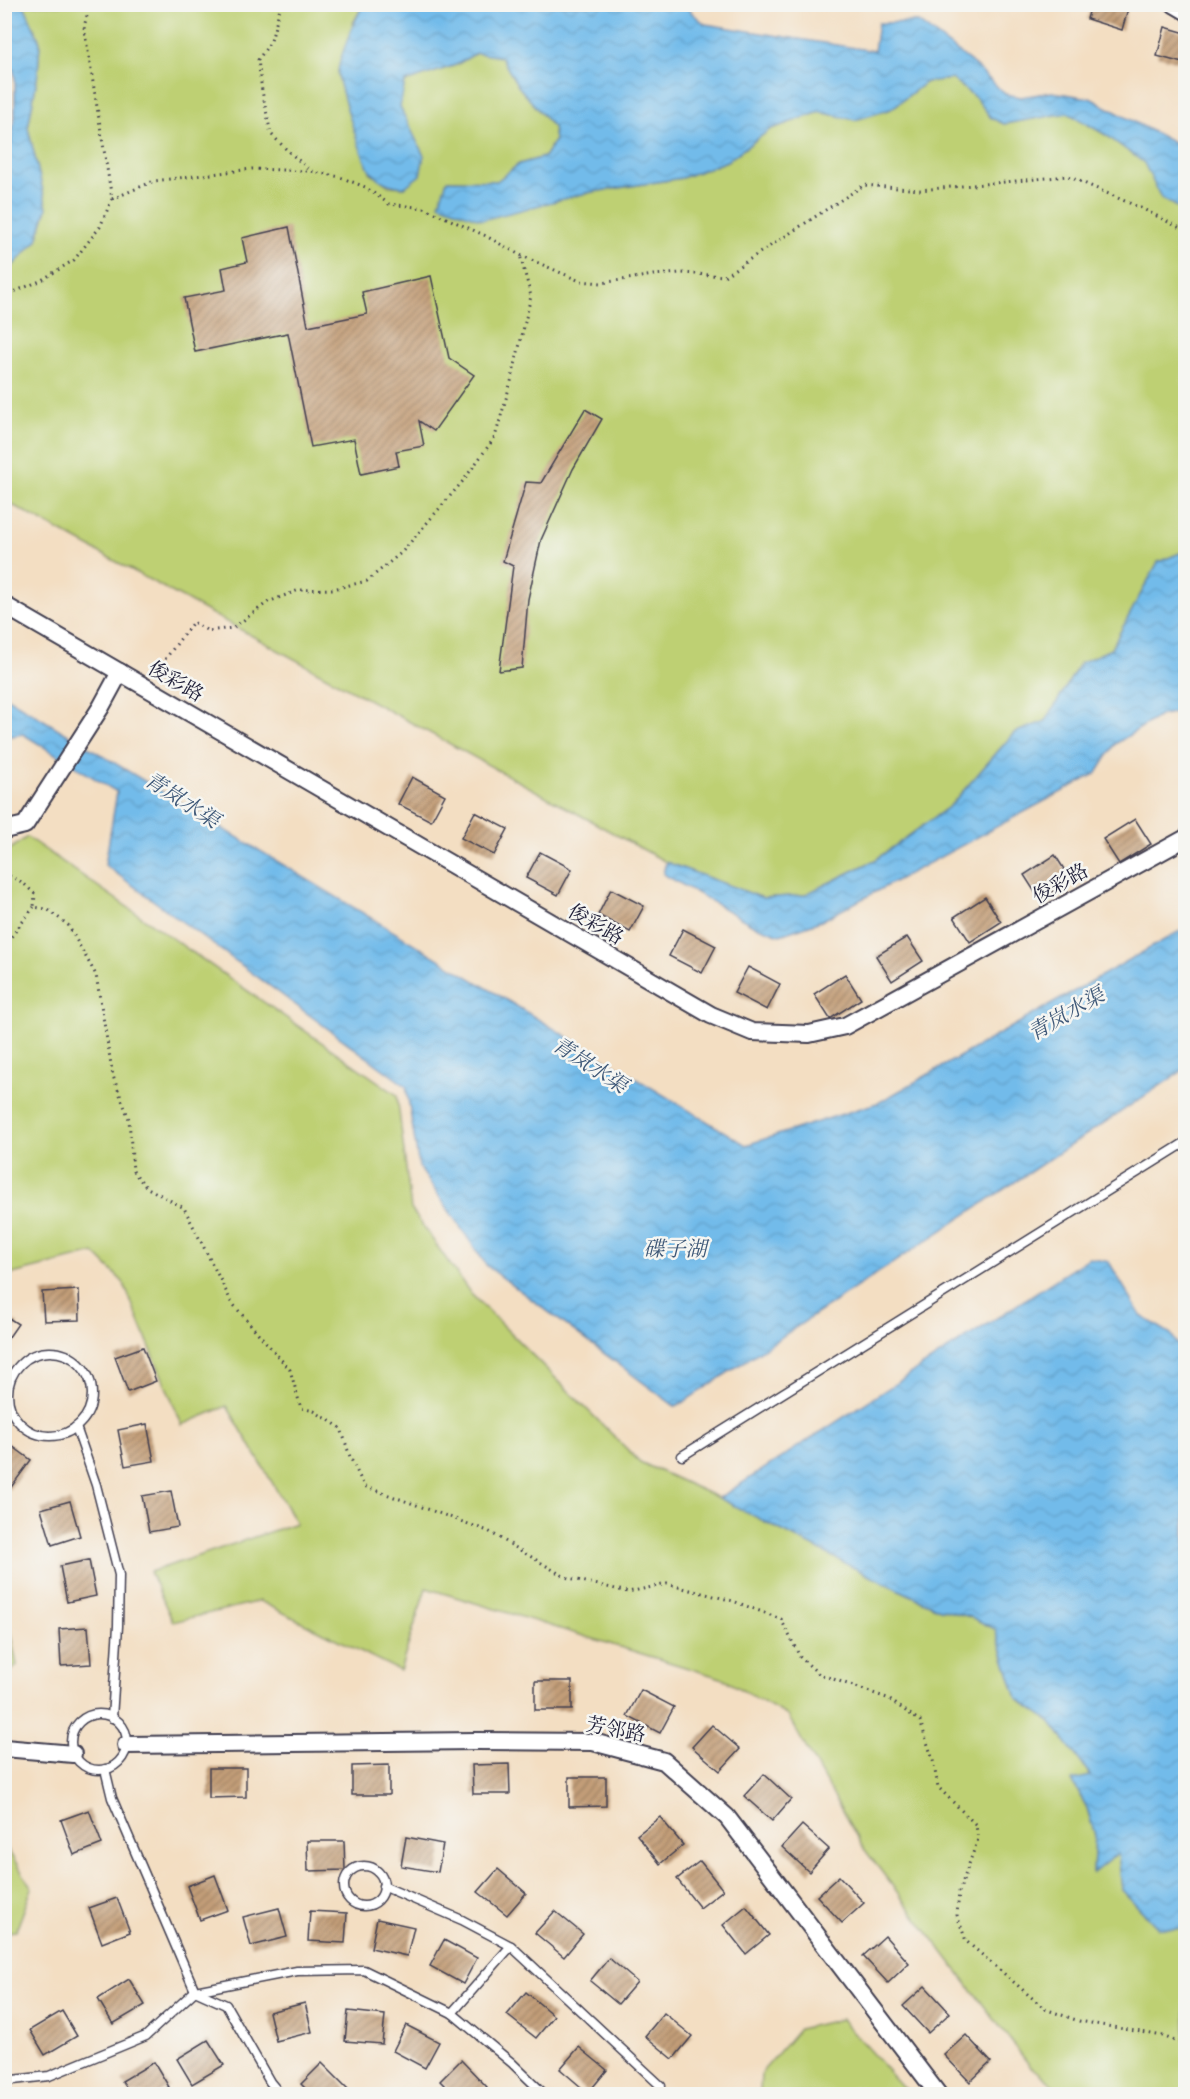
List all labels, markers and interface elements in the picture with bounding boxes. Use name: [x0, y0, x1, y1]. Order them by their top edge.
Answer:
street label: 俊彩路: [143, 656, 207, 708]
water label: 青岚水渠: [139, 767, 226, 836]
street label: 俊彩路: [1028, 859, 1093, 910]
street label: 俊彩路: [563, 899, 627, 951]
water label: 青岚水渠: [1024, 981, 1112, 1047]
water label: 青岚水渠: [547, 1032, 634, 1101]
water label: 碟子湖: [644, 1237, 710, 1263]
street label: 芳邻路: [584, 1712, 648, 1748]

